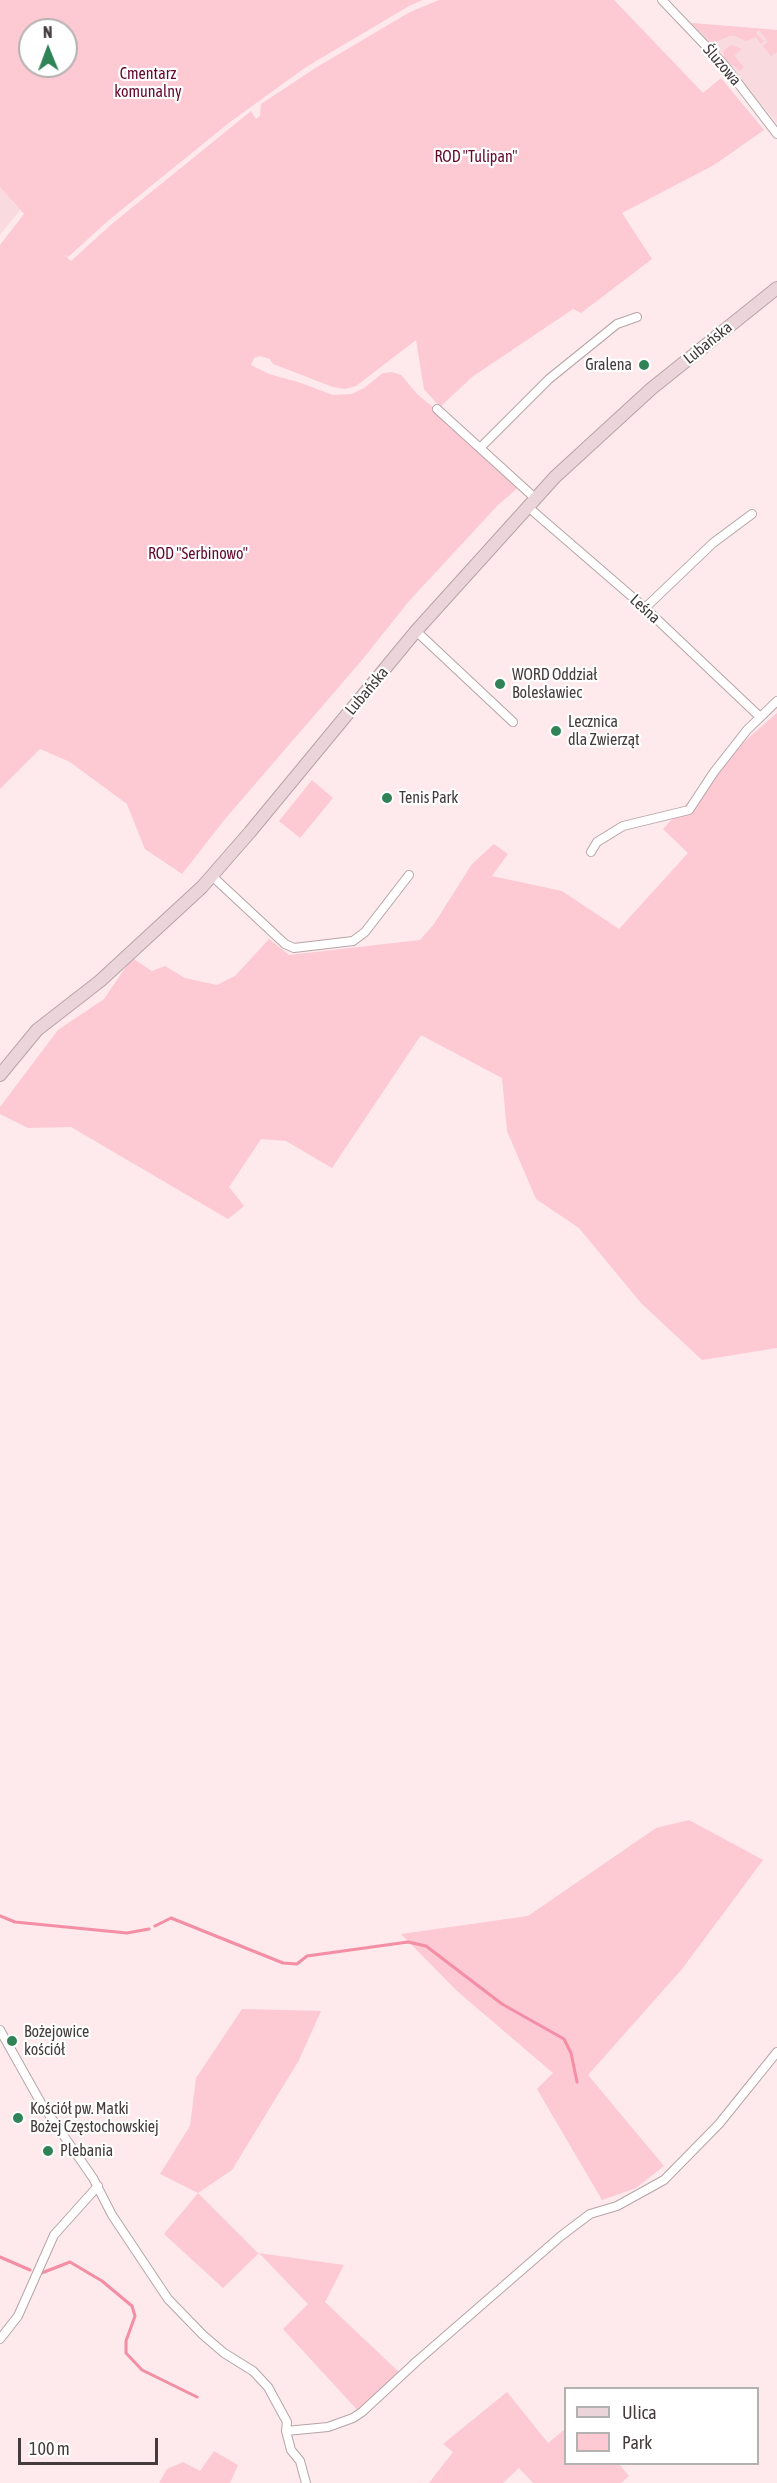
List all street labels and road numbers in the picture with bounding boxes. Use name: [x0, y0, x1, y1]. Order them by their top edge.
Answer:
street label: Śluzowa: [699, 40, 745, 90]
street label: Lubańska: [680, 318, 736, 368]
street label: Leśna: [626, 590, 664, 628]
street label: Lubańska: [341, 663, 393, 719]

